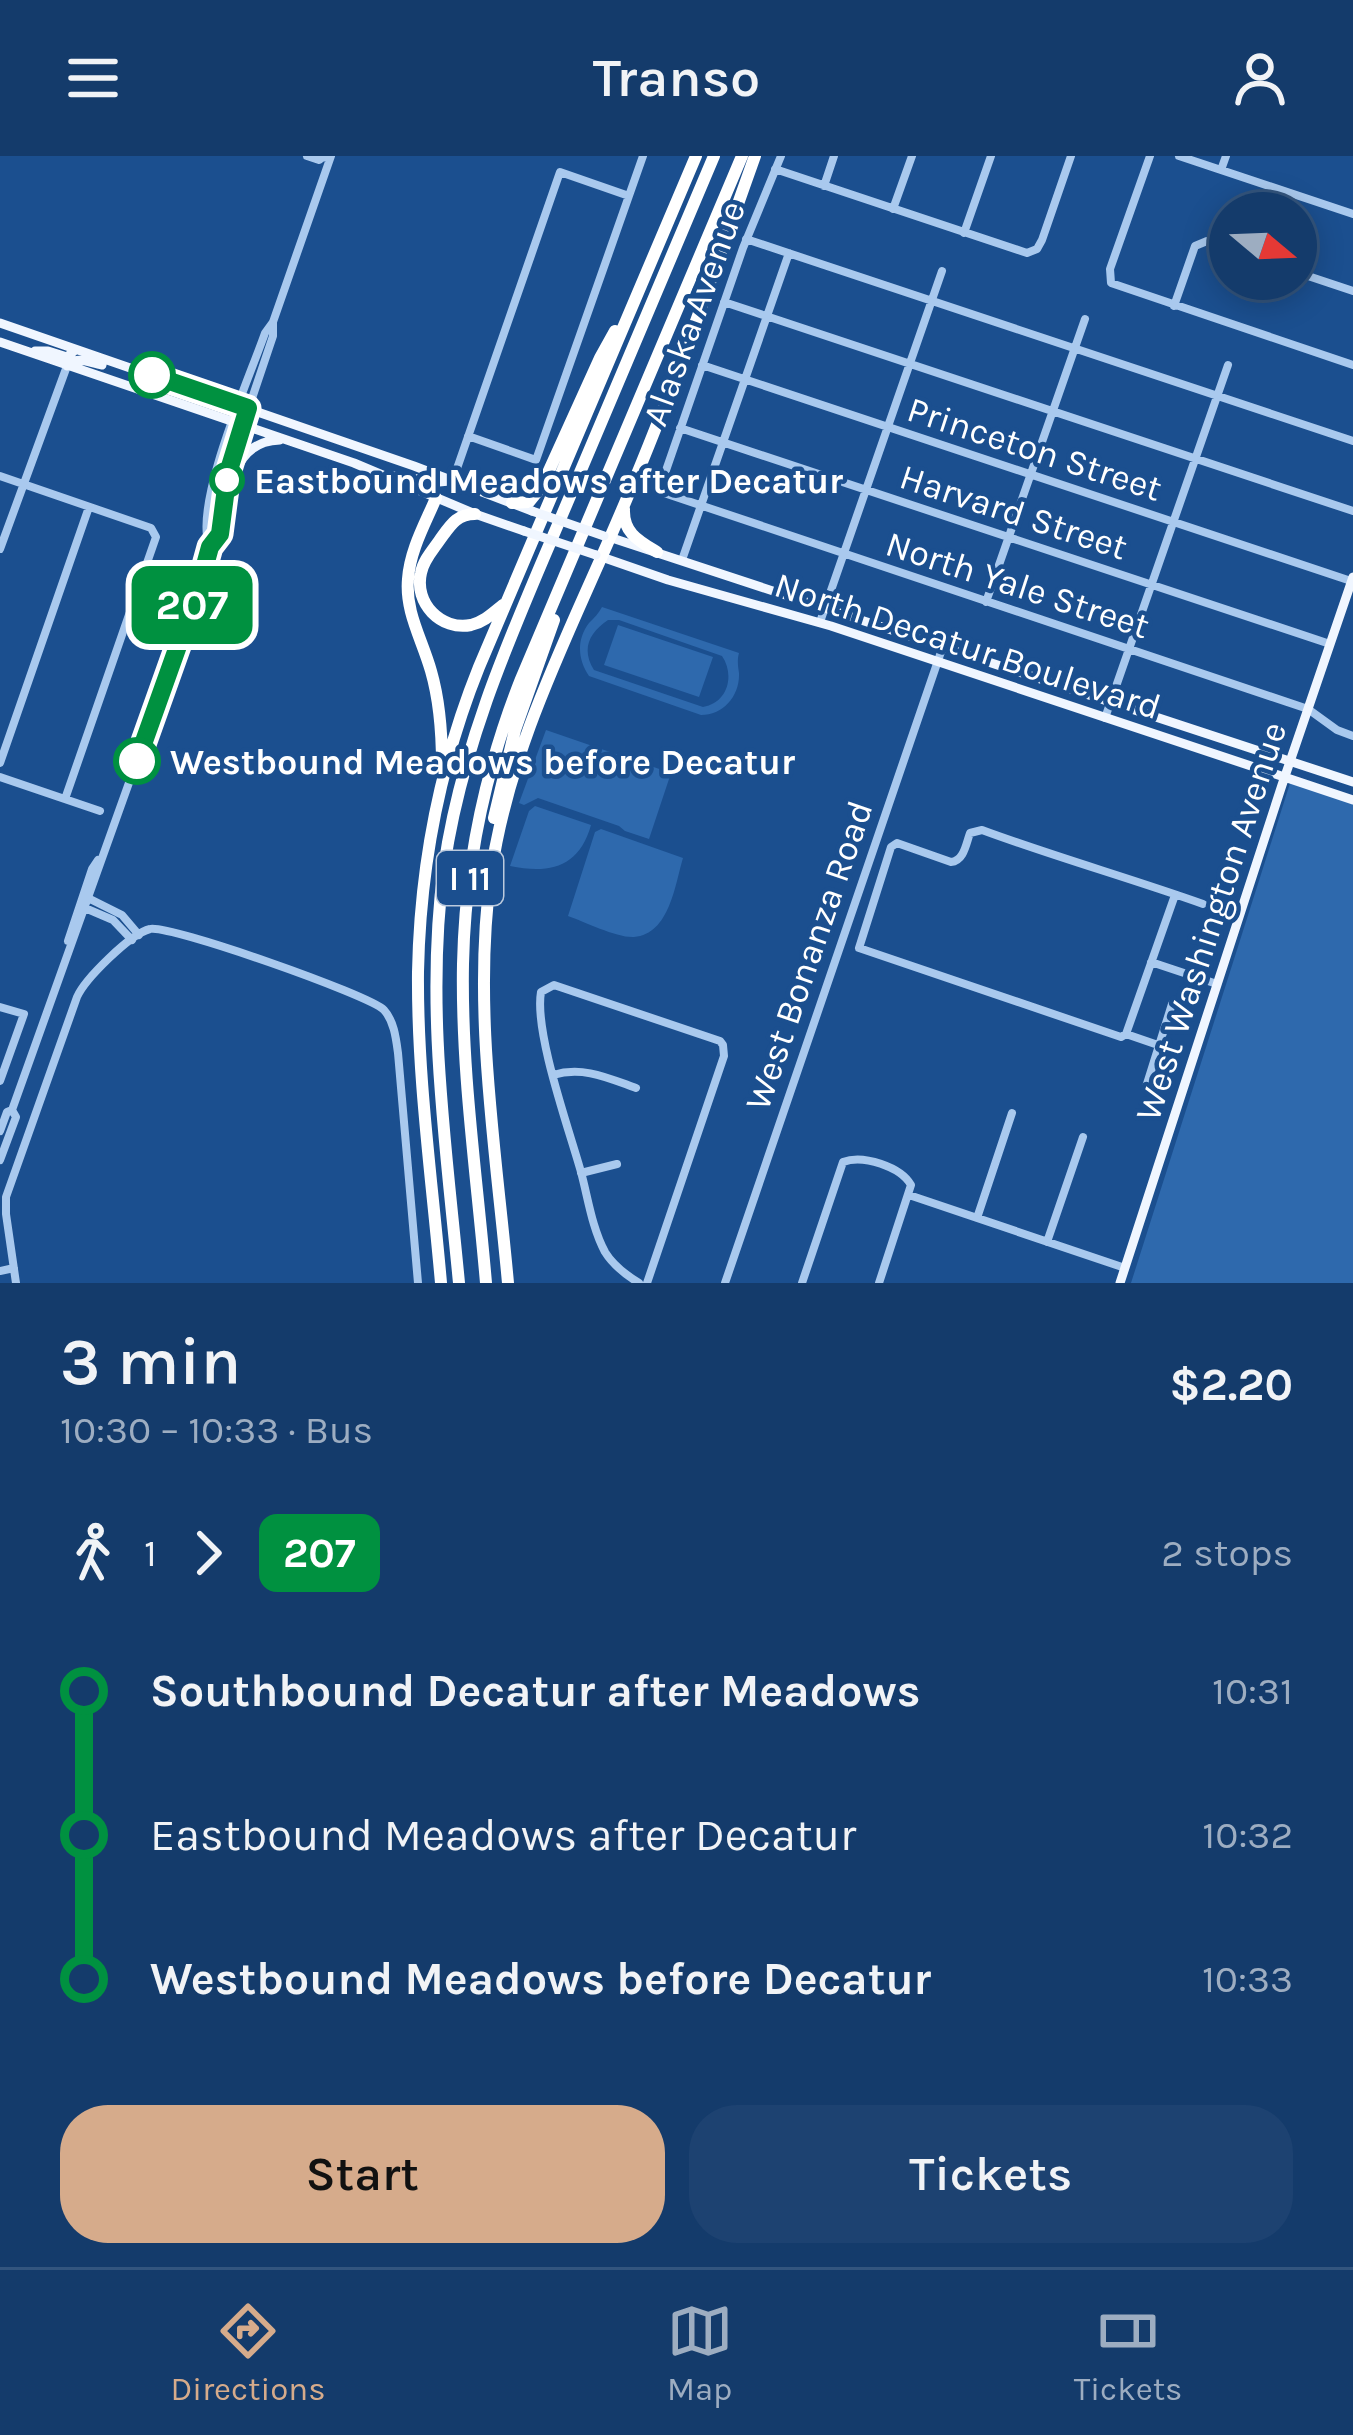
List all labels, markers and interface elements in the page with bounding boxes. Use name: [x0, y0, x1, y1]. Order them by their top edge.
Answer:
icon: menu: [60, 45, 126, 111]
icon: person: [1227, 45, 1293, 111]
text: Transo: [593, 46, 760, 110]
north arrow: [1209, 192, 1317, 300]
map controls: [1209, 192, 1317, 300]
street label: Alaska Avenue: [634, 195, 754, 432]
unlabelled marker: [130, 353, 174, 397]
street label: Princeton Street: [902, 388, 1167, 510]
street label: Harvard Street: [895, 455, 1133, 568]
place label: Eastbound Meadows after Decatur: [254, 460, 843, 502]
marker: Eastbound Meadows after Decatur: [211, 464, 243, 496]
street label: North Yale Street: [881, 523, 1155, 647]
street label: North Decatur Boulevard: [769, 564, 1166, 728]
line badge: 207: [123, 566, 261, 644]
text: 207: [156, 580, 228, 630]
street label: West Washington Avenue: [1127, 717, 1295, 1126]
marker: Westbound Meadows before Decatur: [115, 739, 159, 783]
place label: Westbound Meadows before Decatur: [170, 741, 795, 783]
street label: West Bonanza Road: [736, 795, 882, 1115]
road number: I 11: [437, 851, 503, 905]
text: 3 min: [60, 1323, 241, 1401]
text: $2.20: [1169, 1359, 1293, 1411]
text: 10:30 – 10:33 · Bus: [60, 1407, 373, 1453]
icon: walk: [60, 1520, 126, 1586]
icon: forward: [175, 1520, 241, 1586]
text: 207: [283, 1528, 356, 1578]
text: 1: [144, 1530, 157, 1576]
text: 2 stops: [1161, 1530, 1293, 1576]
text: Southbound Decatur after Meadows: [150, 1665, 920, 1717]
text: 10:31: [1212, 1668, 1293, 1714]
text: Eastbound Meadows after Decatur: [150, 1809, 856, 1861]
text: 10:32: [1202, 1812, 1293, 1858]
text: Westbound Meadows before Decatur: [150, 1953, 931, 2005]
text: 10:33: [1202, 1956, 1293, 2002]
button: Start: [60, 2105, 665, 2243]
button: Tickets: [689, 2105, 1293, 2243]
tab: Directions: [171, 2298, 326, 2408]
tab: Map: [667, 2298, 733, 2408]
tab: Tickets: [1074, 2298, 1182, 2408]

